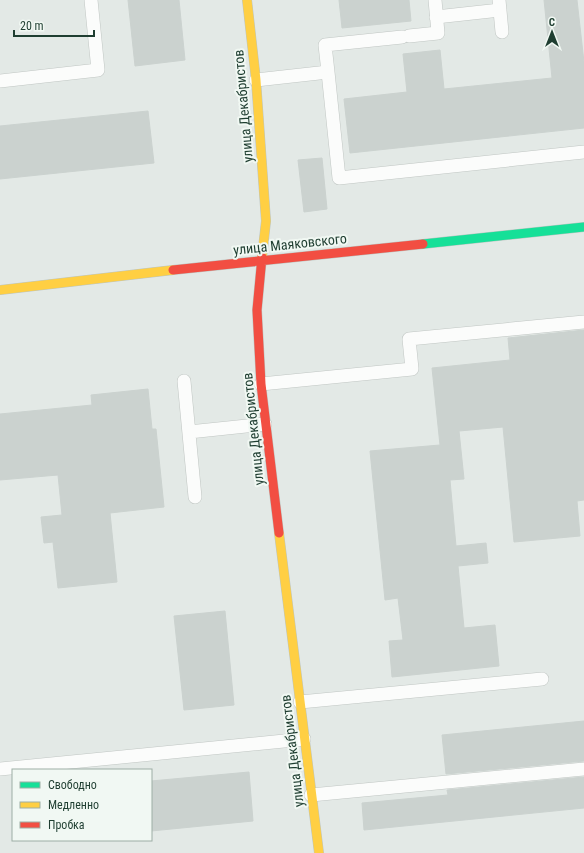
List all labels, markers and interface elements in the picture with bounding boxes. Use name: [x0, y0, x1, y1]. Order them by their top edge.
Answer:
scale bar: [14, 12, 94, 38]
north arrow: [532, 12, 572, 52]
text: С: [549, 16, 555, 29]
text: 20 m: [20, 19, 44, 33]
street label: улица Декабристов: [230, 49, 256, 163]
street label: улица Маяковского: [232, 230, 348, 258]
street label: улица Декабристов: [239, 372, 267, 486]
street label: улица Декабристов: [277, 694, 307, 808]
legend: [12, 769, 152, 841]
text: Свободно: [48, 778, 97, 792]
text: Медленно: [48, 798, 99, 812]
text: Пробка: [48, 818, 85, 832]

